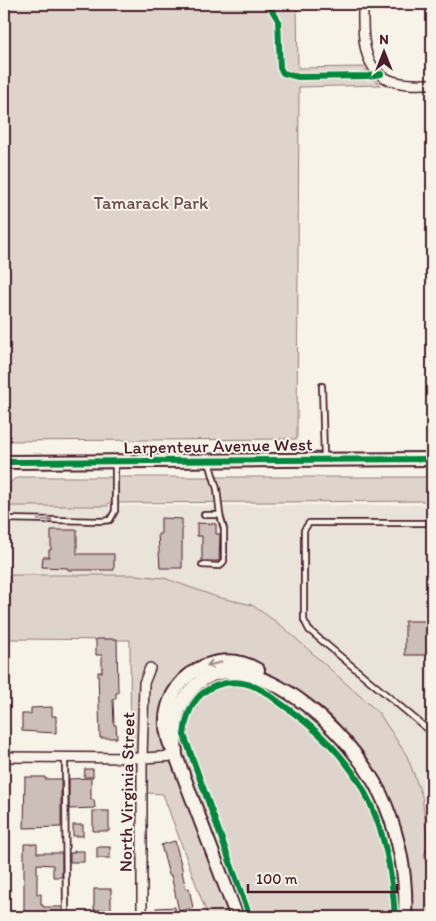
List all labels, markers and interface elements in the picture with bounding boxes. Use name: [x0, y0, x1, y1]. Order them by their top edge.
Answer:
north arrow: [358, 28, 408, 78]
text: N: [379, 31, 389, 48]
park label: Tamarack Park: [94, 192, 209, 214]
street label: Larpenteur Avenue West: [123, 433, 313, 459]
one-way arrow: [37, 515, 53, 524]
one-way arrow: [206, 660, 222, 669]
street label: North Virginia Street: [115, 711, 139, 872]
scale bar: [248, 861, 397, 893]
text: 100 m: [256, 870, 298, 888]

